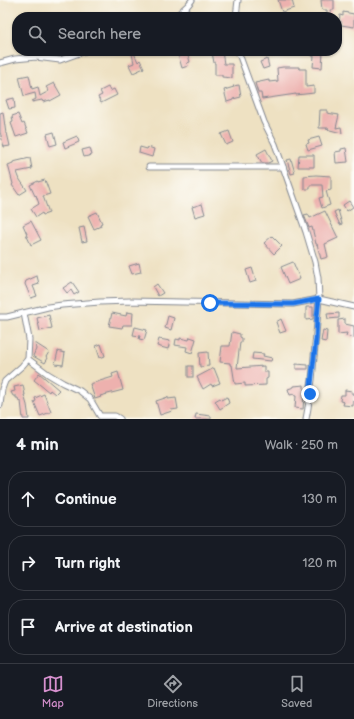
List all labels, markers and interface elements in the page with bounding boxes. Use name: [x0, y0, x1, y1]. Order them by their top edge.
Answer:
search box: [12, 12, 342, 56]
icon: search: [26, 23, 48, 45]
text: Search here: [58, 25, 141, 44]
route start: [201, 294, 219, 312]
route end: [301, 385, 319, 403]
text: 4 min: [16, 435, 59, 455]
text: Walk · 250 m: [265, 437, 338, 453]
icon: ahead: [17, 488, 39, 510]
text: Continue: [55, 490, 117, 509]
text: 130 m: [302, 491, 337, 507]
icon: right: [17, 552, 39, 574]
text: Turn right: [55, 554, 120, 573]
text: 120 m: [302, 555, 337, 571]
icon: arrive: [17, 616, 39, 638]
text: Arrive at destination: [55, 618, 193, 637]
tab: Map: [42, 673, 64, 710]
tab: Directions: [147, 673, 198, 710]
tab: Saved: [281, 673, 312, 710]

